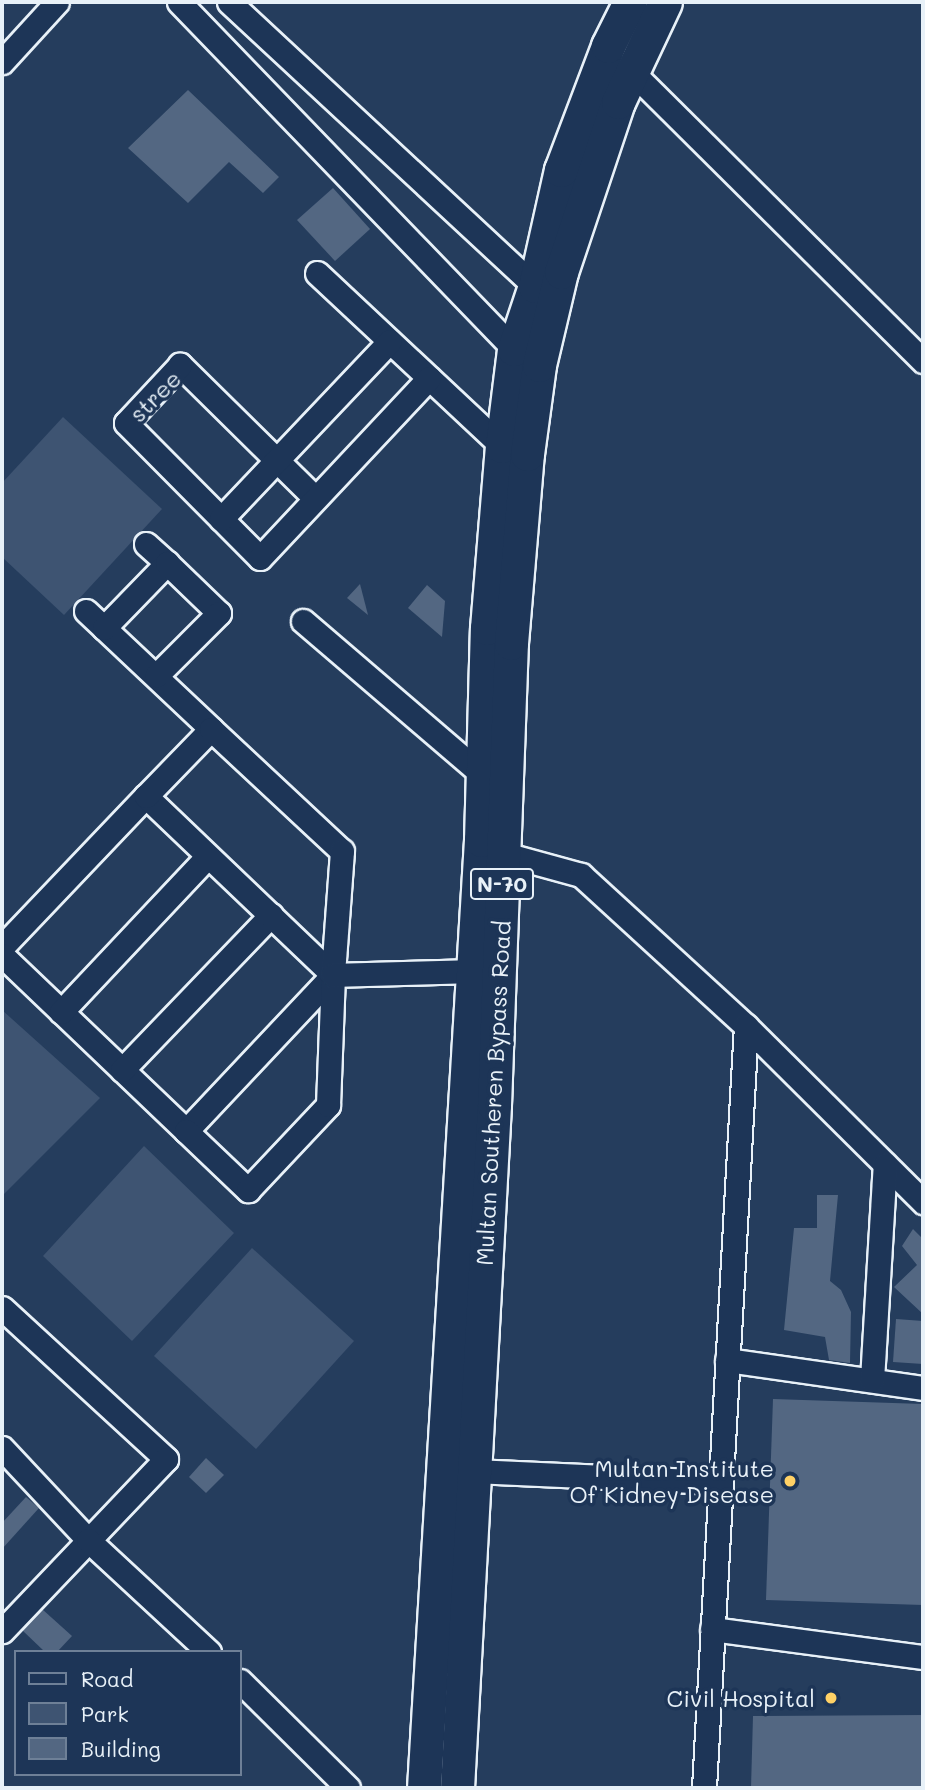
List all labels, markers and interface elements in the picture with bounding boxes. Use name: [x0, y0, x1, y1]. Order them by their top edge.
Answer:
street label: stree: [124, 365, 186, 427]
road number: N-70: [469, 866, 535, 902]
street label: Multan Southeren Bypass Road: [470, 920, 516, 1266]
place label: Multan Institute Of Kidney Disease: [570, 1454, 774, 1508]
marker: Multan Institute Of Kidney Disease: [780, 1471, 800, 1491]
legend: [14, 1650, 242, 1776]
text: Road: [81, 1665, 133, 1692]
place label: Civil Hospital: [667, 1684, 815, 1712]
marker: Civil Hospital: [821, 1688, 841, 1708]
text: Park: [81, 1700, 129, 1727]
text: Building: [81, 1735, 161, 1762]

